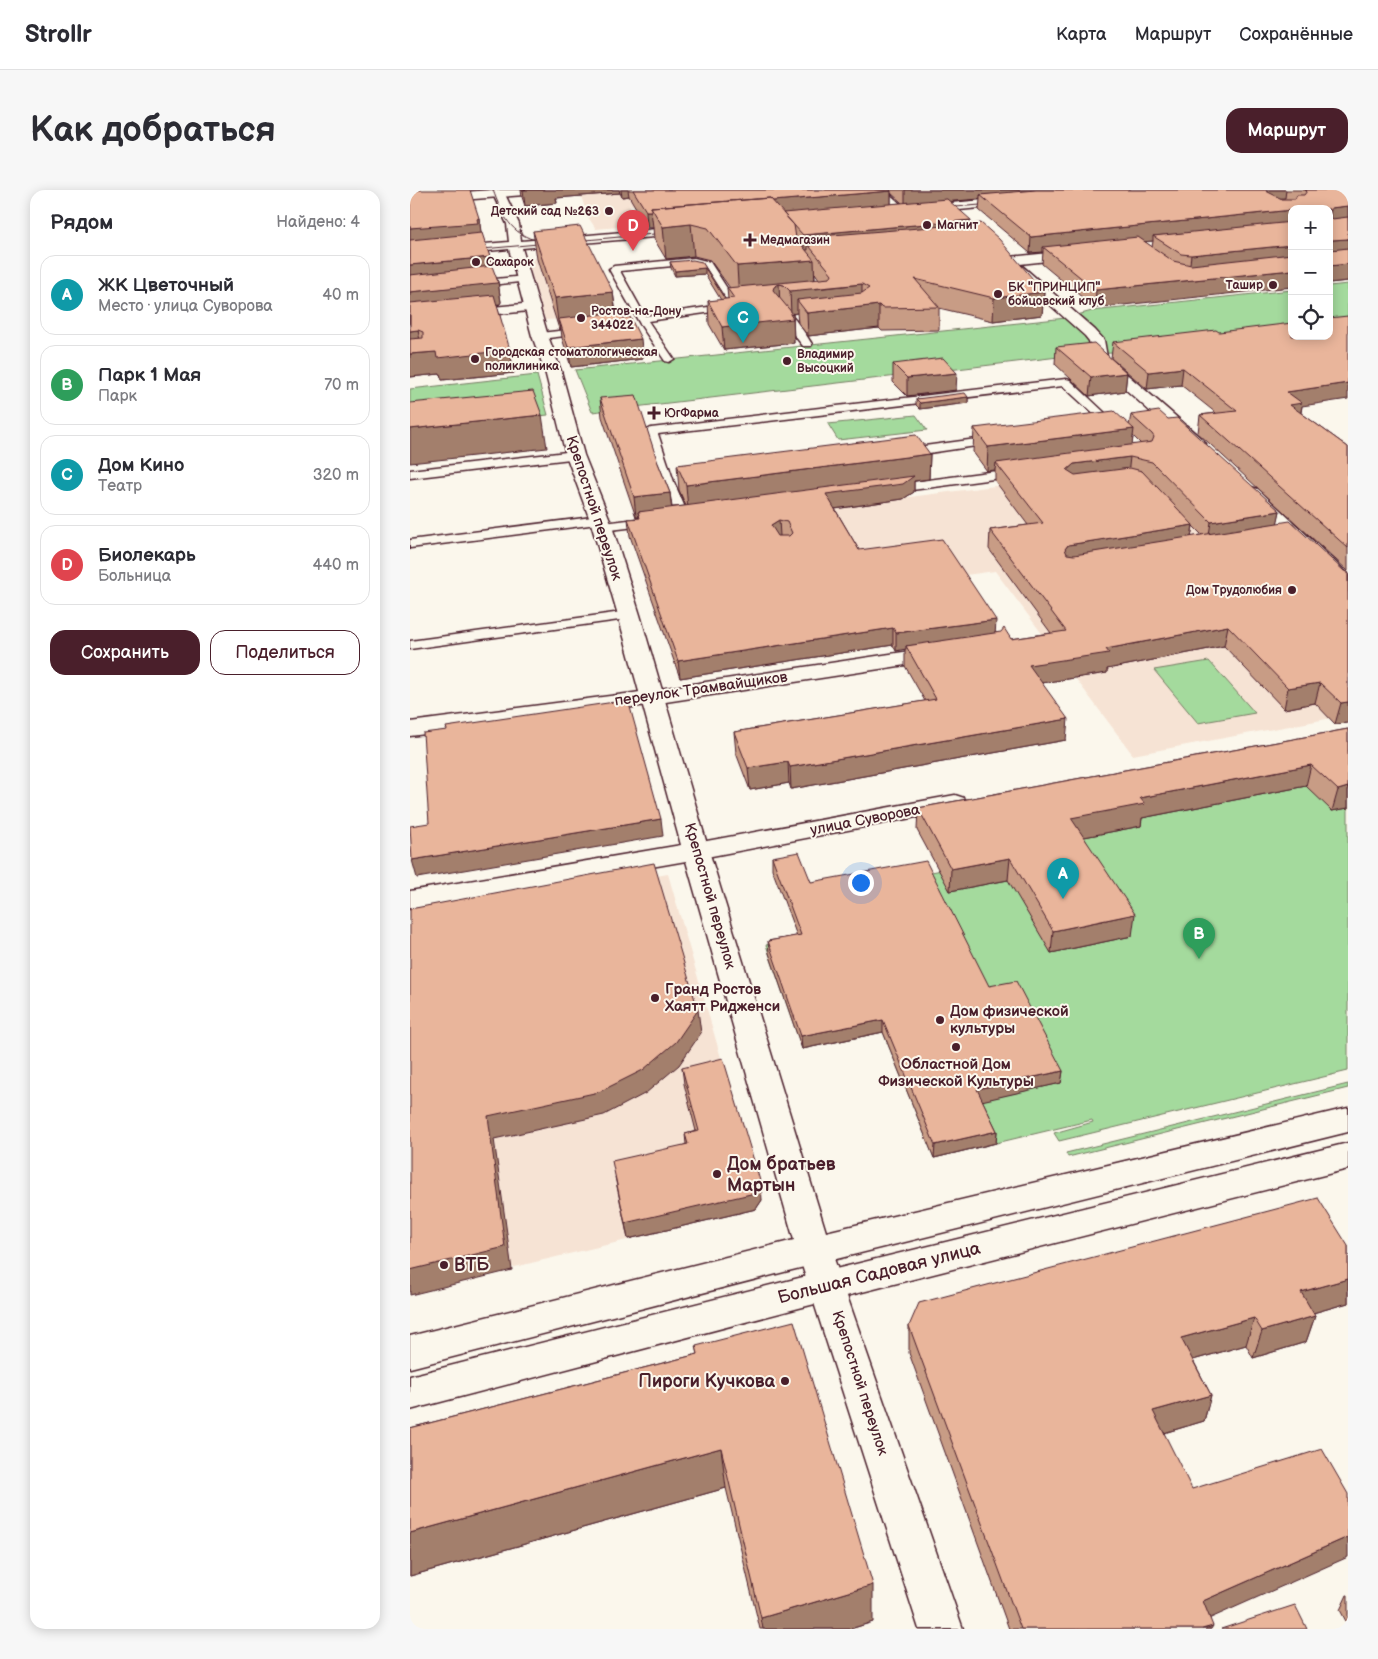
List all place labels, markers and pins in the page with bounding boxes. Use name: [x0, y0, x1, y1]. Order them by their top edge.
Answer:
place label: Детский сад №263: [491, 204, 599, 219]
marker: Детский сад №263: [603, 205, 615, 217]
pin: D: [617, 210, 649, 251]
place label: Магнит: [937, 218, 979, 233]
marker: Магнит: [921, 219, 933, 231]
place label: Медмагазин: [760, 233, 830, 248]
marker: Медмагазин: [744, 234, 756, 246]
place label: Сахарок: [486, 255, 534, 270]
marker: Сахарок: [470, 256, 482, 268]
place label: Ташир: [1225, 278, 1263, 293]
marker: Ташир: [1267, 279, 1279, 291]
place label: БК "ПРИНЦИП" бойцовский клуб: [1008, 280, 1104, 309]
marker: БК "ПРИНЦИП" бойцовский клуб: [992, 288, 1004, 300]
pin: C: [727, 302, 759, 343]
place label: Ростов-на-Дону 344022: [591, 304, 681, 333]
marker: Ростов-на-Дону 344022: [575, 312, 587, 324]
place label: Городская стоматологическая поликлиника: [485, 345, 658, 374]
place label: Владимир Высоцкий: [797, 347, 854, 376]
marker: Городская стоматологическая поликлиника: [469, 353, 481, 365]
marker: Владимир Высоцкий: [781, 355, 793, 367]
place label: ЮгФарма: [664, 406, 720, 421]
marker: ЮгФарма: [648, 407, 660, 419]
place label: Дом Трудолюбия: [1186, 583, 1282, 598]
marker: Дом Трудолюбия: [1286, 584, 1298, 596]
pin: A: [1047, 858, 1079, 899]
pin: B: [1183, 918, 1215, 959]
place label: Гранд Ростов Хаятт Ридженси: [664, 980, 780, 1016]
marker: Гранд Ростов Хаятт Ридженси: [649, 992, 661, 1004]
place label: Дом физической культуры: [950, 1002, 1069, 1038]
marker: Дом физической культуры: [934, 1014, 946, 1026]
marker: Областной Дом Физической Культуры: [950, 1041, 962, 1053]
place label: Областной Дом Физической Культуры: [878, 1055, 1034, 1091]
place label: Дом братьев Мартын: [727, 1154, 836, 1196]
marker: Дом братьев Мартын: [711, 1168, 723, 1180]
place label: ВТБ: [454, 1255, 489, 1276]
marker: ВТБ: [438, 1259, 450, 1271]
place label: Пироги Кучкова: [638, 1371, 776, 1392]
marker: Пироги Кучкова: [779, 1375, 791, 1387]

